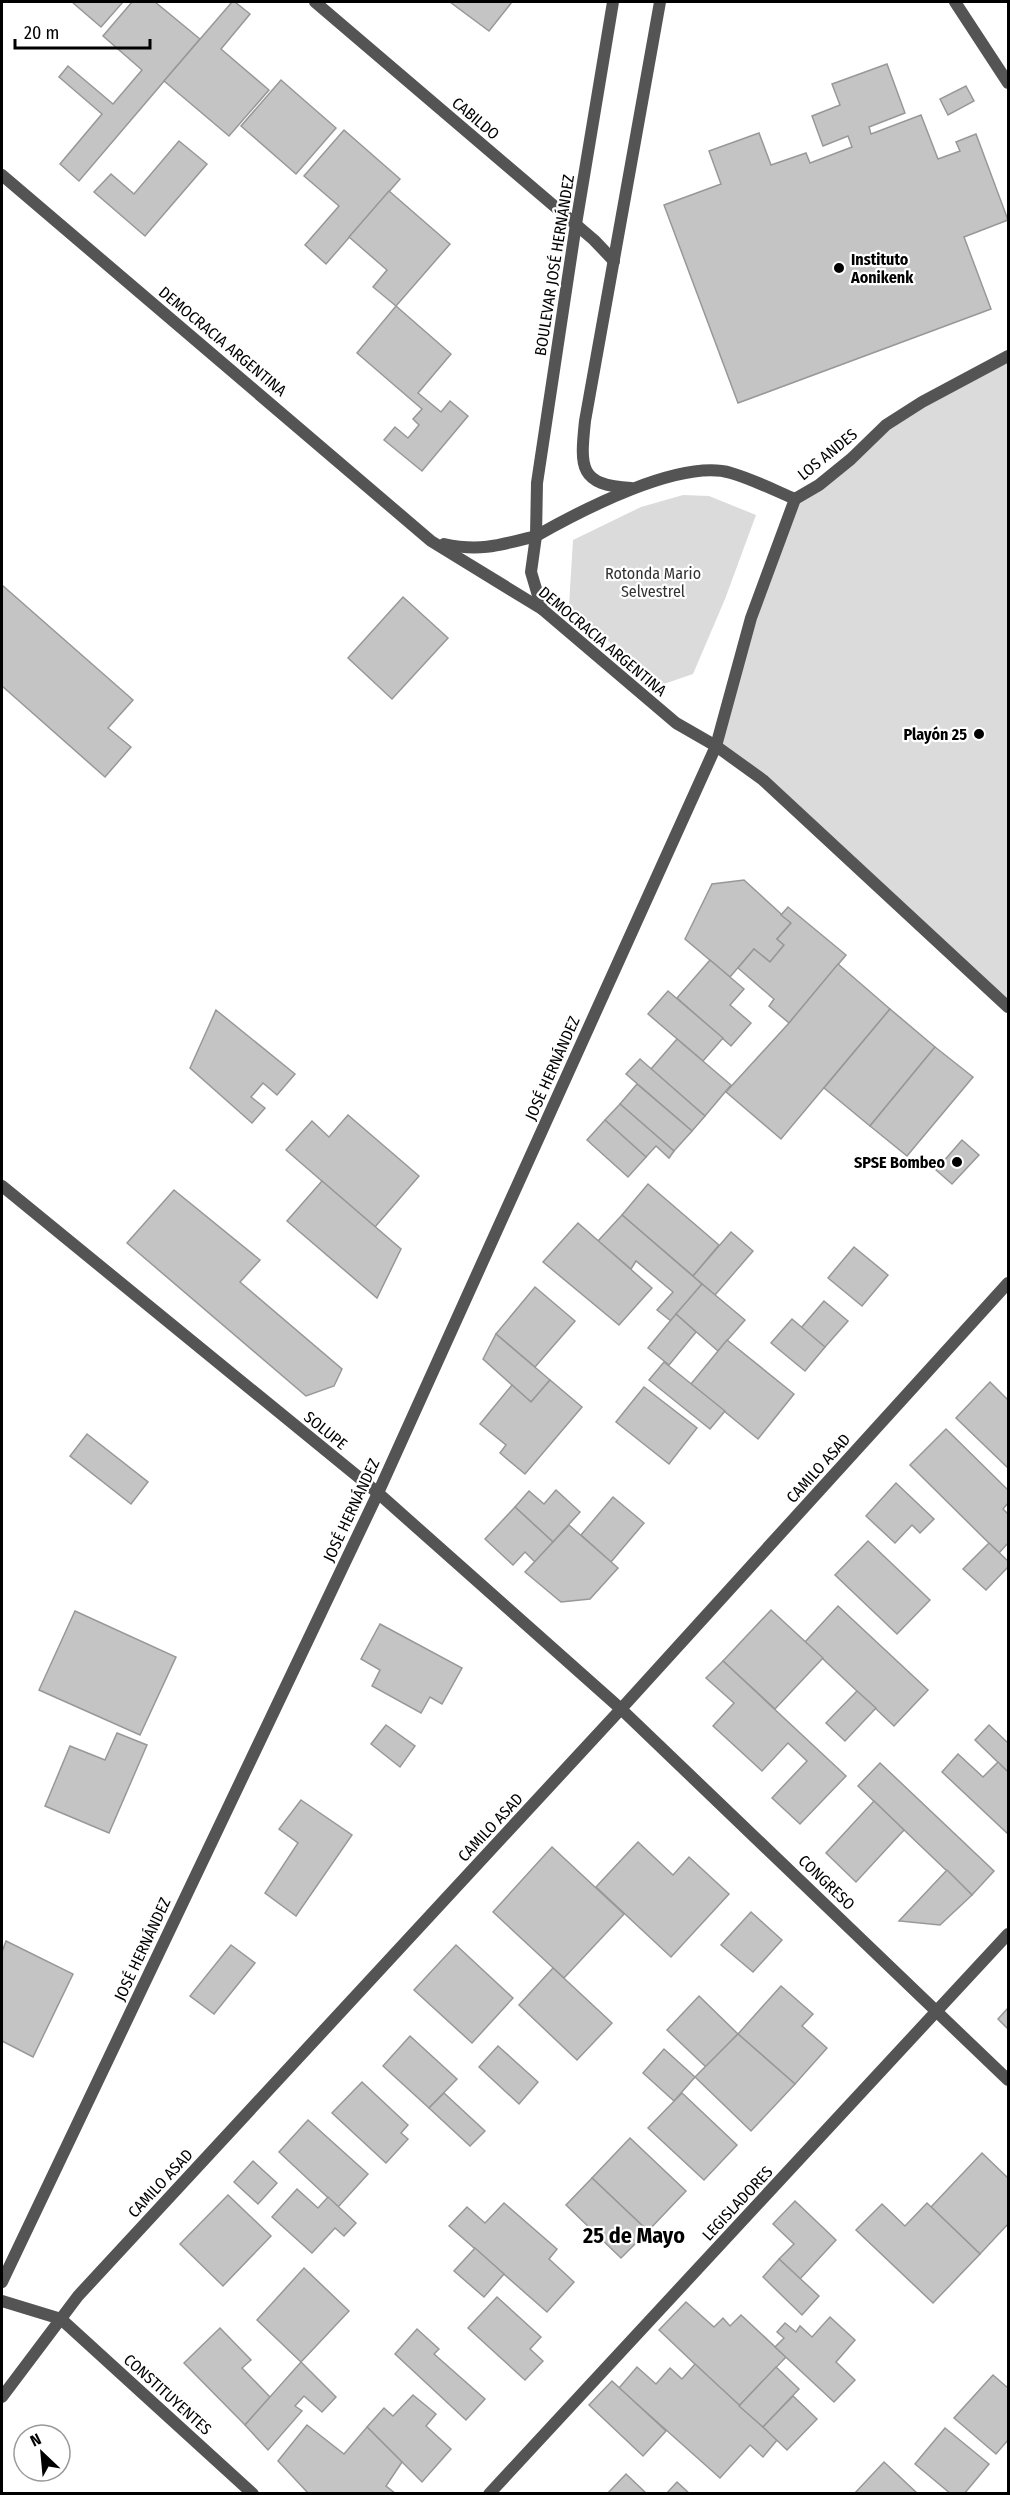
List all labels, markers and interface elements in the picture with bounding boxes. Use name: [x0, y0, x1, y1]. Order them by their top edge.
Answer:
scale bar: [15, 12, 150, 50]
text: 20 m: [24, 22, 59, 44]
street label: CABILDO: [448, 93, 503, 144]
street label: BOULEVAR JOSÉ HERNÁNDEZ: [531, 173, 578, 357]
place label: Instituto Aonikenk: [850, 250, 914, 287]
marker: Instituto Aonikenk: [832, 261, 846, 275]
street label: DEMOCRACIA ARGENTINA: [155, 282, 291, 401]
street label: LOS ANDES: [794, 425, 861, 484]
park label: Rotonda Mario Selvestrel: [605, 564, 701, 601]
street label: DEMOCRACIA ARGENTINA: [535, 582, 671, 701]
place label: Playón 25: [903, 725, 967, 744]
marker: Playón 25: [972, 727, 986, 741]
street label: JOSÉ HERNÁNDEZ: [521, 1013, 584, 1123]
place label: SPSE Bombeo: [854, 1153, 945, 1172]
marker: SPSE Bombeo: [950, 1155, 964, 1169]
street label: SOLUPE: [300, 1407, 351, 1454]
street label: CAMILO ASAD: [782, 1430, 854, 1507]
street label: JOSÉ HERNÁNDEZ: [319, 1456, 384, 1565]
street label: CAMILO ASAD: [454, 1789, 527, 1865]
street label: CONGRESO: [795, 1851, 859, 1914]
street label: JOSÉ HERNÁNDEZ: [110, 1895, 175, 2004]
street label: CAMILO ASAD: [124, 2145, 197, 2221]
street label: LEGISLADORES: [698, 2162, 777, 2244]
district label: 25 de Mayo: [582, 2222, 685, 2249]
street label: CONSTITUYENTES: [120, 2350, 215, 2439]
north arrow: [12, 2423, 72, 2483]
text: N: [27, 2429, 44, 2451]

